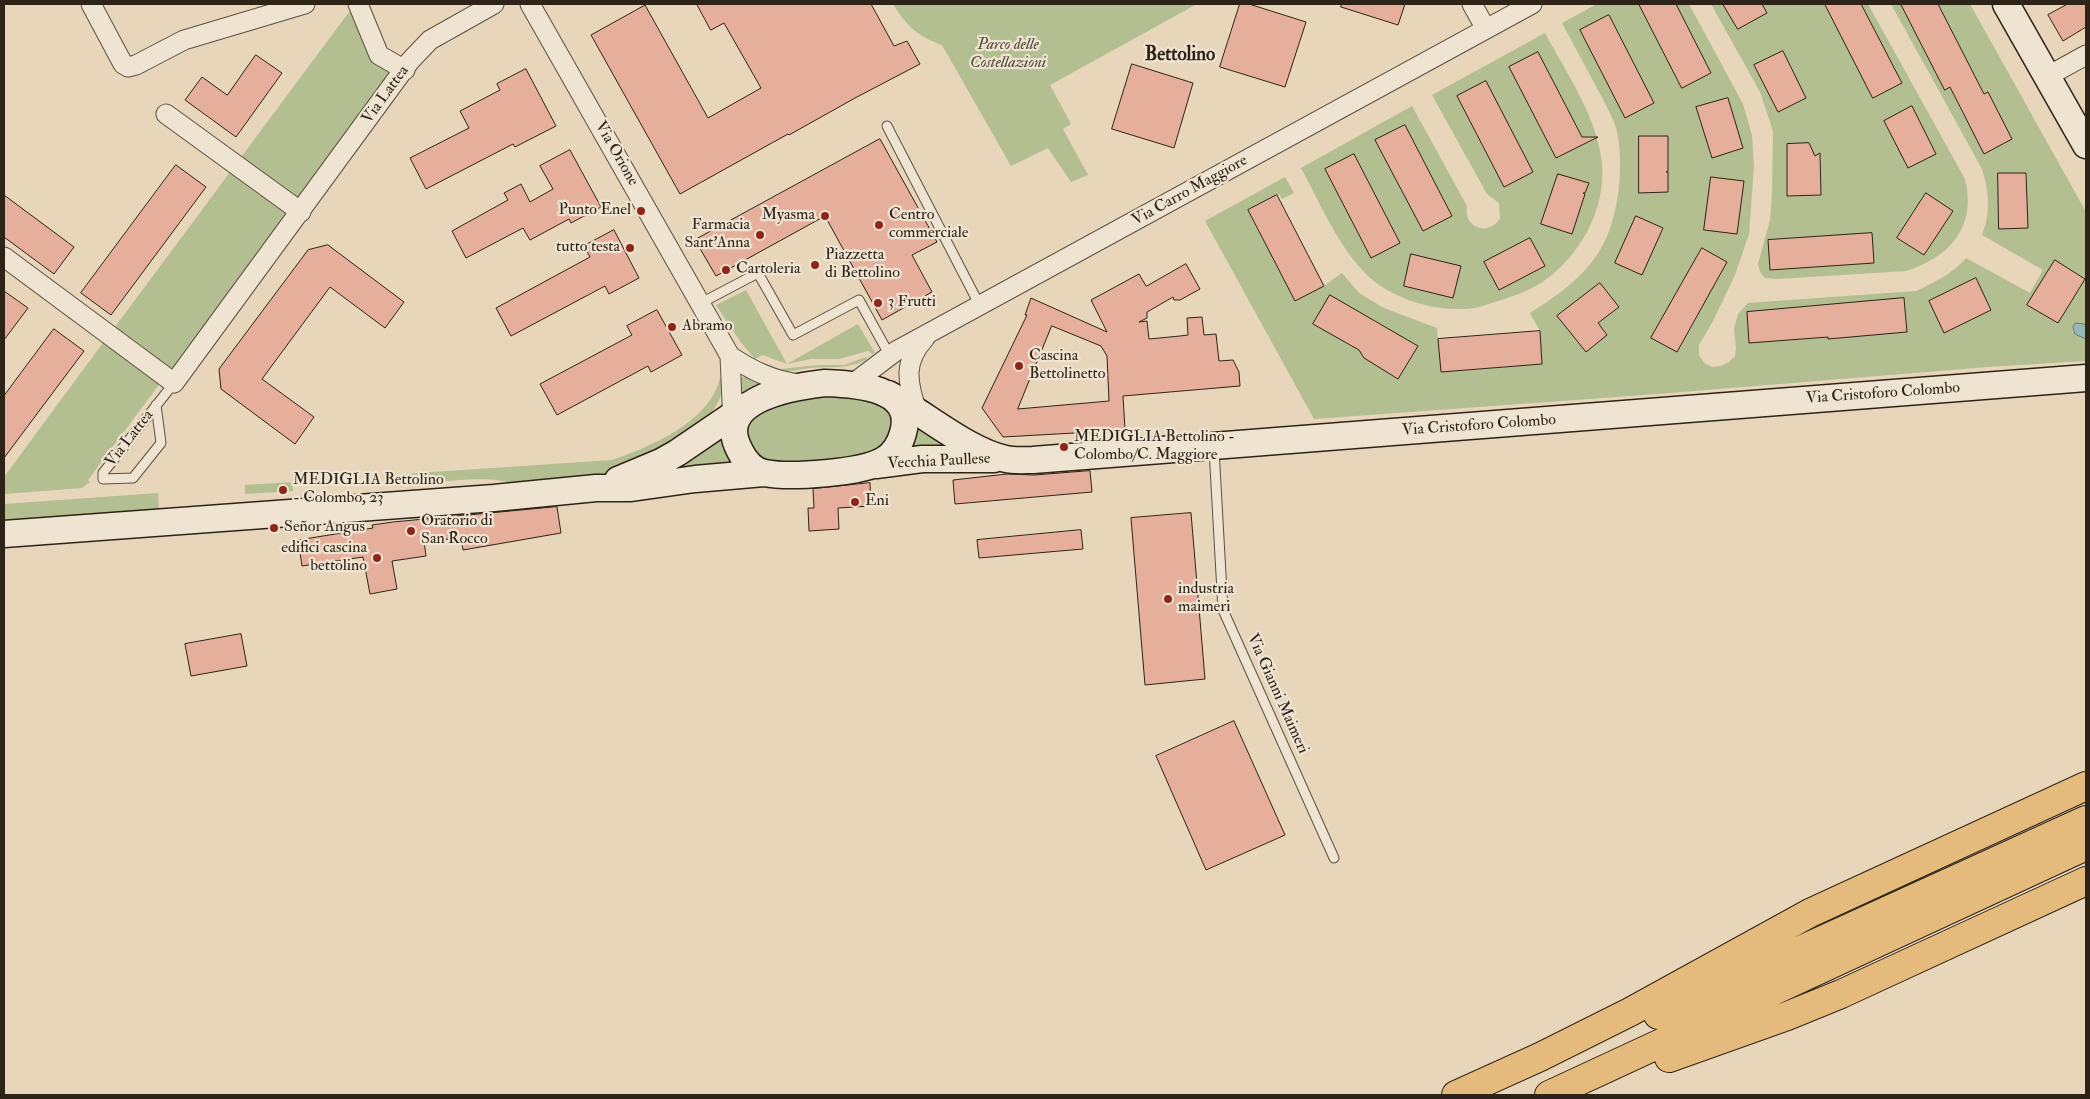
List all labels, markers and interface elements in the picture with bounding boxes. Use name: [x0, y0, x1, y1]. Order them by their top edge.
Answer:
park label: Parco delle Costellazioni: [970, 36, 1046, 74]
district label: Bettolino: [1145, 45, 1215, 67]
street label: Via Lattea: [358, 62, 414, 128]
street label: Via Orione: [590, 118, 642, 190]
street label: Via Carro Maggiore: [1129, 151, 1251, 231]
place label: Punto Enel: [558, 201, 631, 221]
marker: Punto Enel: [635, 205, 647, 217]
place label: Myasma: [762, 206, 815, 226]
place label: Centro commerciale: [889, 206, 968, 244]
marker: Myasma: [819, 210, 831, 222]
place label: Farmacia Sant'Anna: [684, 216, 750, 254]
marker: Centro commerciale: [873, 219, 885, 231]
marker: Farmacia Sant'Anna: [754, 229, 766, 241]
place label: tutto testa: [556, 238, 620, 258]
marker: tutto testa: [624, 242, 636, 254]
place label: Piazzetta di Bettolino: [825, 246, 900, 284]
marker: Piazzetta di Bettolino: [809, 259, 821, 271]
place label: Cartoleria: [736, 260, 800, 280]
marker: Cartoleria: [720, 264, 732, 276]
place label: 3 Frutti: [888, 293, 936, 313]
marker: 3 Frutti: [872, 297, 884, 309]
place label: Abramo: [682, 317, 733, 337]
marker: Abramo: [666, 321, 678, 333]
place label: Cascina Bettolinetto: [1029, 347, 1105, 385]
marker: Cascina Bettolinetto: [1013, 360, 1025, 372]
street label: Via Cristoforo Colombo: [1805, 379, 1961, 409]
street label: Via Lattea: [102, 407, 158, 471]
street label: Via Cristoforo Colombo: [1401, 411, 1557, 441]
place label: MEDIGLIA Bettolino - Colombo/C. Maggiore: [1074, 428, 1235, 466]
marker: MEDIGLIA Bettolino - Colombo/C. Maggiore: [1058, 441, 1070, 453]
street label: Vecchia Paullese: [887, 450, 991, 474]
place label: MEDIGLIA Bettolino - Colombo, 23: [293, 471, 444, 509]
marker: MEDIGLIA Bettolino - Colombo, 23: [277, 484, 289, 496]
place label: Eni: [865, 492, 889, 512]
marker: Eni: [849, 496, 861, 508]
place label: Oratorio di San Rocco: [421, 512, 493, 550]
place label: Señor Angus: [284, 518, 365, 538]
marker: Señor Angus: [268, 522, 280, 534]
marker: Oratorio di San Rocco: [405, 525, 417, 537]
place label: edifici cascina bettolino: [281, 539, 367, 577]
marker: edifici cascina bettolino: [371, 552, 383, 564]
place label: industria maimeri: [1178, 580, 1234, 618]
marker: industria maimeri: [1162, 593, 1174, 605]
street label: Via Gianni Maimeri: [1242, 631, 1312, 757]

